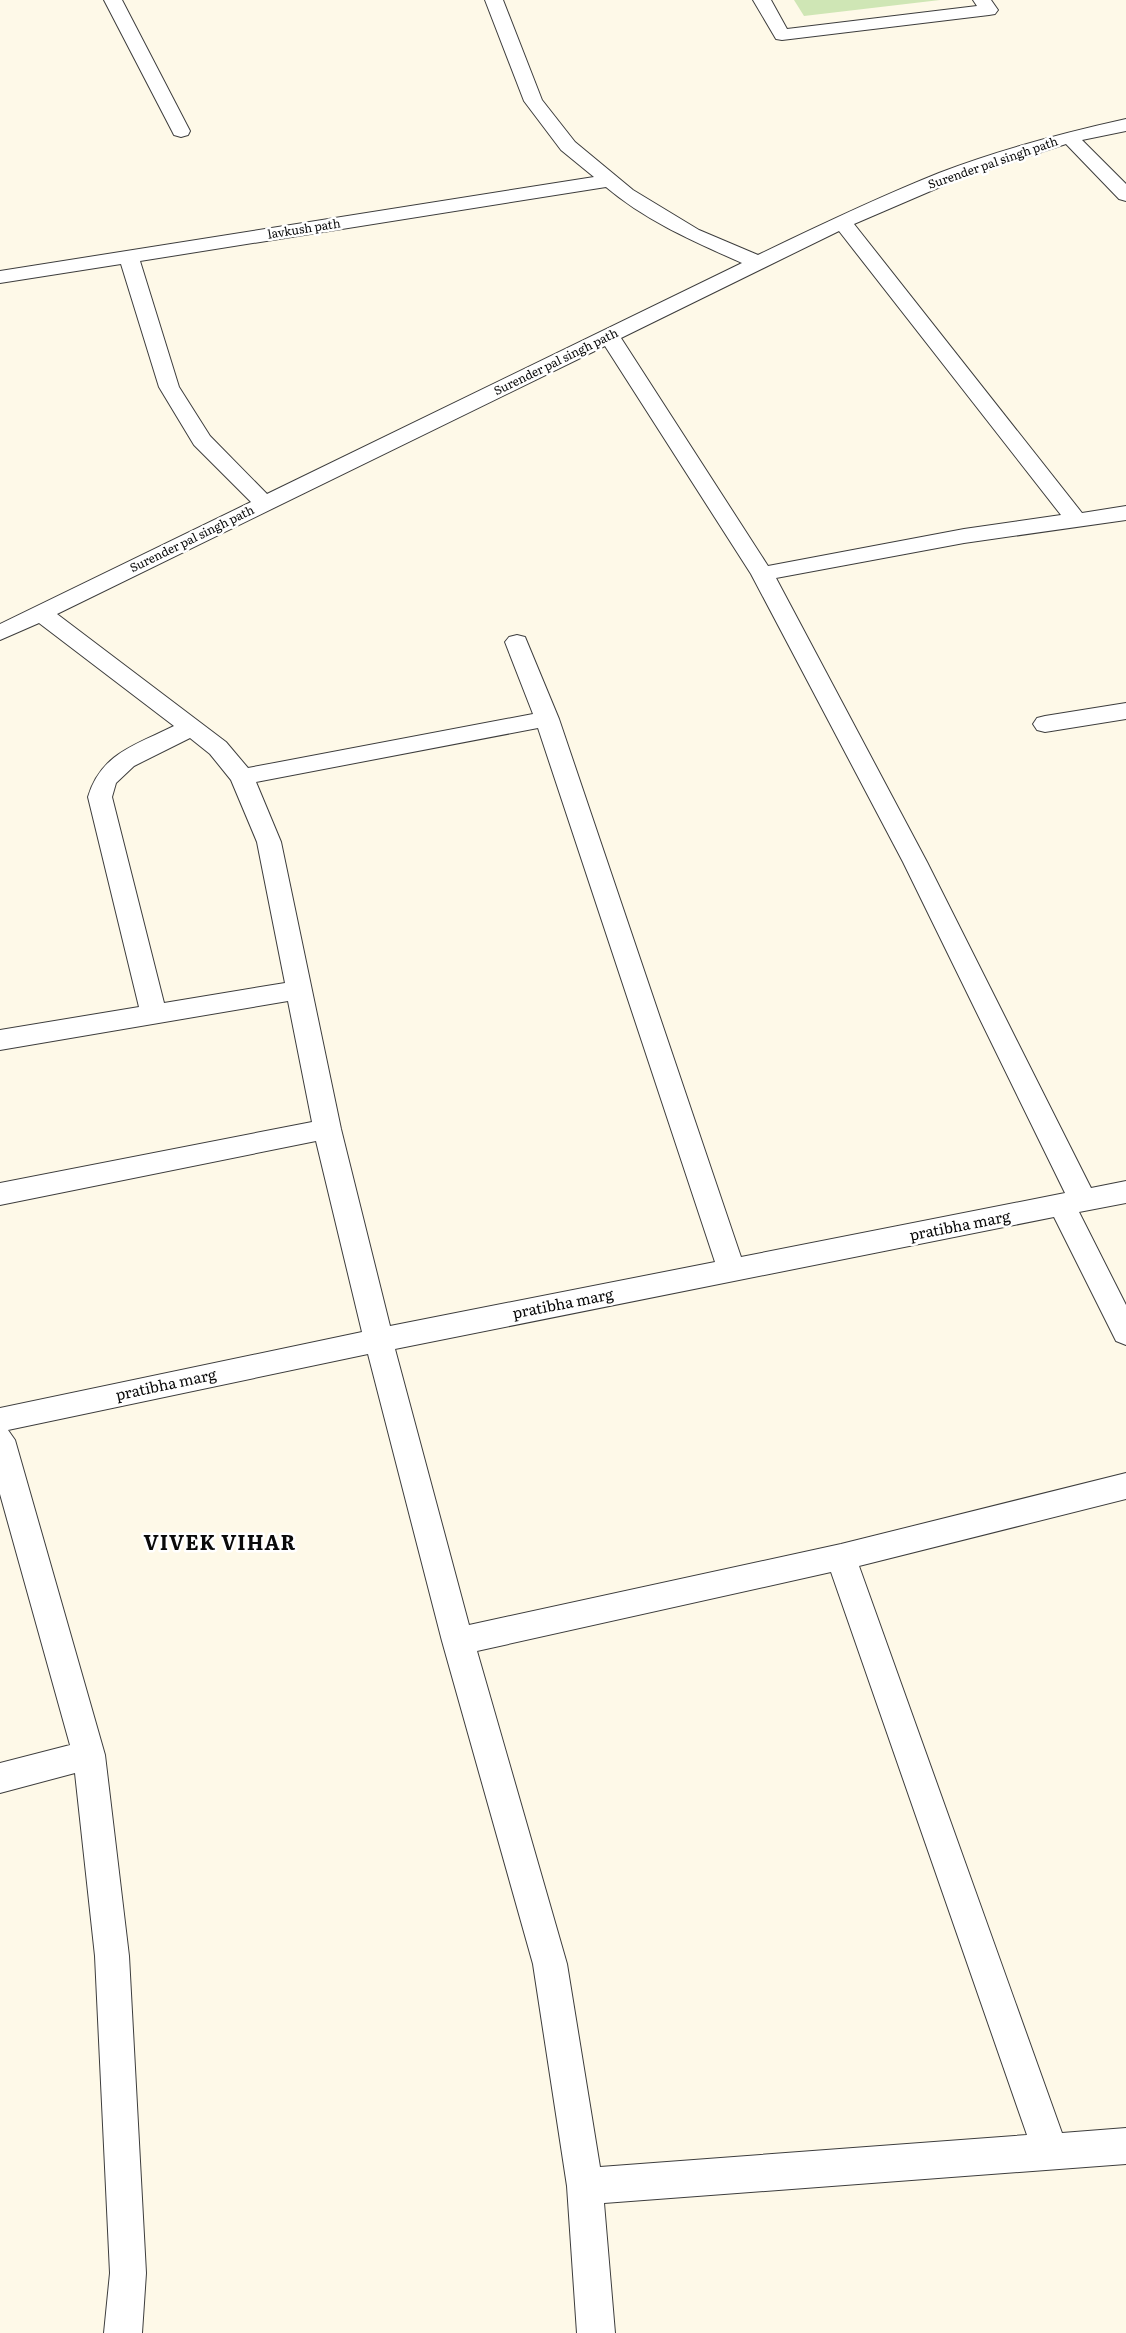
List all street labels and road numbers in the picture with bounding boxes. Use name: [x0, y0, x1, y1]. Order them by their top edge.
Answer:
street label: Surender pal singh path: [925, 131, 1060, 193]
street label: lavkush path: [266, 213, 342, 243]
street label: Surender pal singh path: [490, 323, 621, 399]
street label: Surender pal singh path: [126, 500, 257, 576]
street label: pratibha marg: [907, 1203, 1013, 1246]
street label: pratibha marg: [510, 1281, 616, 1324]
street label: pratibha marg: [113, 1362, 219, 1405]

